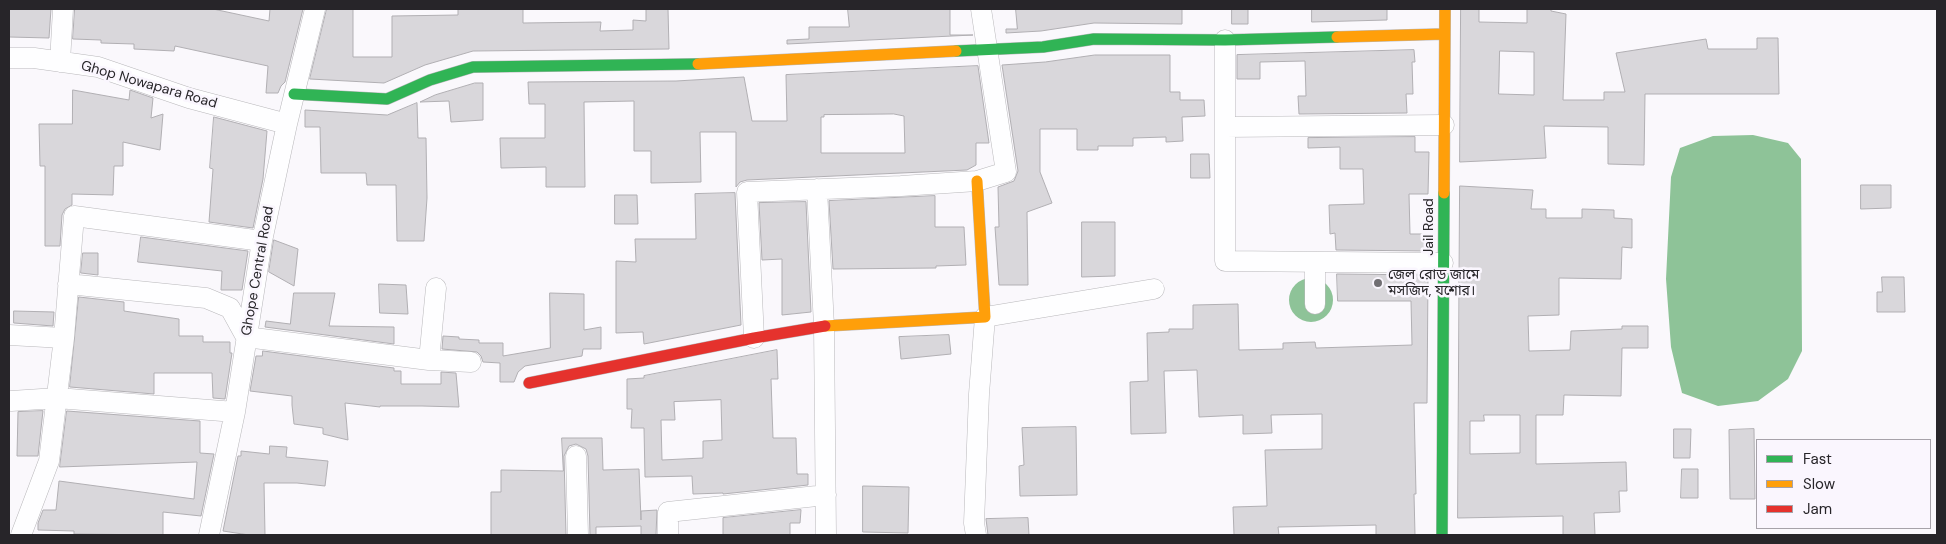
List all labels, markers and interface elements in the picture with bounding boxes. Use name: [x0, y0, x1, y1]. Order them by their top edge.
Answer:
street label: Ghop Nowapara Road: [79, 58, 219, 112]
street label: Jail Road: [1421, 198, 1437, 256]
street label: Ghope Central Road: [238, 205, 278, 337]
place label: জেল রোড জামে মসজিদ, যশোর।: [1388, 267, 1479, 300]
marker: জেল রোড জামে মসজিদ, যশোর।: [1372, 277, 1384, 289]
legend: [1756, 439, 1931, 529]
text: Fast: [1803, 449, 1832, 469]
text: Slow: [1803, 474, 1835, 494]
text: Jam: [1803, 499, 1832, 519]

